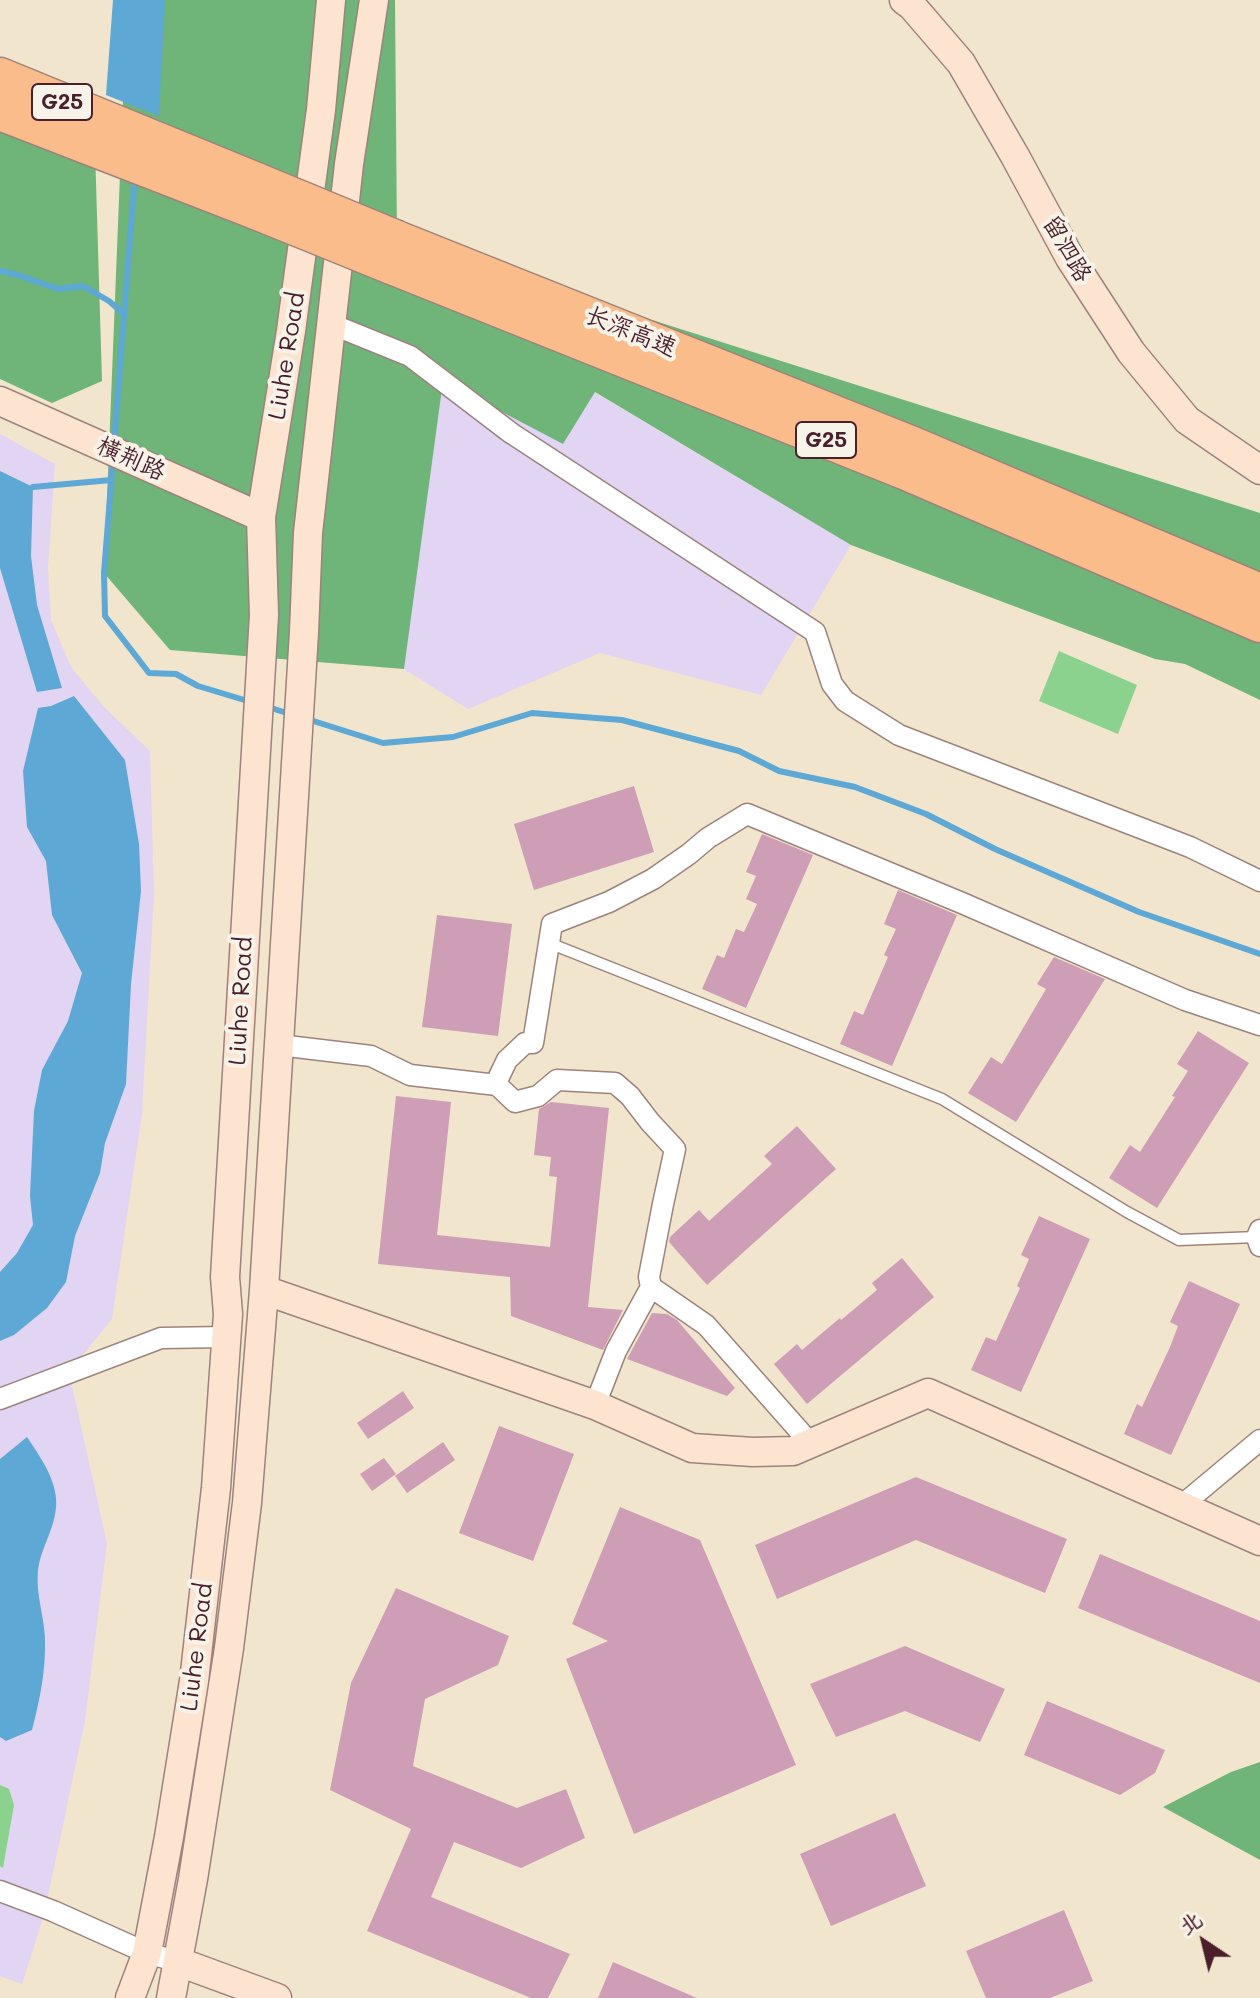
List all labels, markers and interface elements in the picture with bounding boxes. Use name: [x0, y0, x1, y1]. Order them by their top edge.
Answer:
road number: G25: [32, 84, 92, 120]
street label: 留泗路: [1037, 211, 1097, 287]
street label: Liuhe Road: [263, 290, 311, 422]
street label: 长深高速: [581, 301, 681, 363]
road number: G25: [796, 422, 856, 458]
street label: 横荆路: [92, 431, 170, 487]
street label: Liuhe Road: [223, 936, 259, 1066]
street label: Liuhe Road: [175, 1581, 219, 1713]
north arrow: [1164, 1902, 1244, 1982]
text: 北: [1173, 1904, 1207, 1940]

